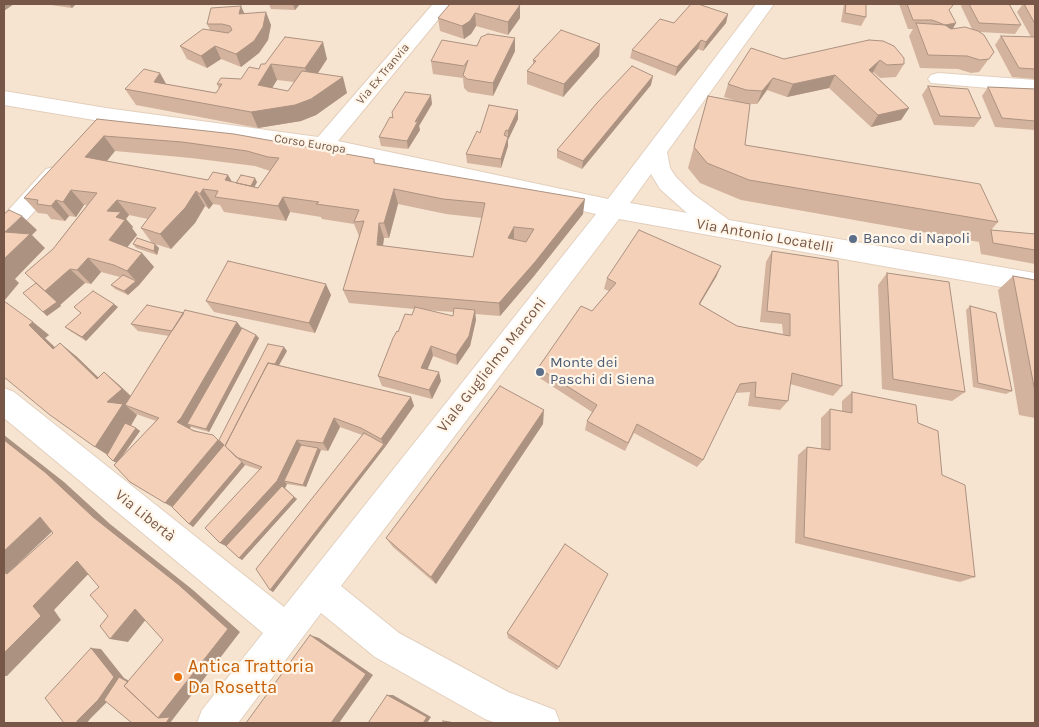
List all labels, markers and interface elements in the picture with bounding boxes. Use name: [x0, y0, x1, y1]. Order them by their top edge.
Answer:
street label: Via Ex Tranvia: [353, 41, 413, 107]
street label: Corso Europa: [273, 131, 347, 157]
street label: Via Antonio Locatelli: [695, 215, 835, 257]
place label: Banco di Napoli: [863, 230, 970, 248]
marker: Banco di Napoli: [847, 233, 859, 245]
street label: Viale Guglielmo Marconi: [434, 294, 550, 436]
place label: Monte dei Paschi di Siena: [550, 354, 655, 389]
marker: Monte dei Paschi di Siena: [534, 366, 546, 378]
street label: Via Libertà: [111, 486, 179, 546]
place label: Antica Trattoria Da Rosetta: [188, 656, 314, 699]
marker: Antica Trattoria Da Rosetta: [172, 671, 184, 683]

